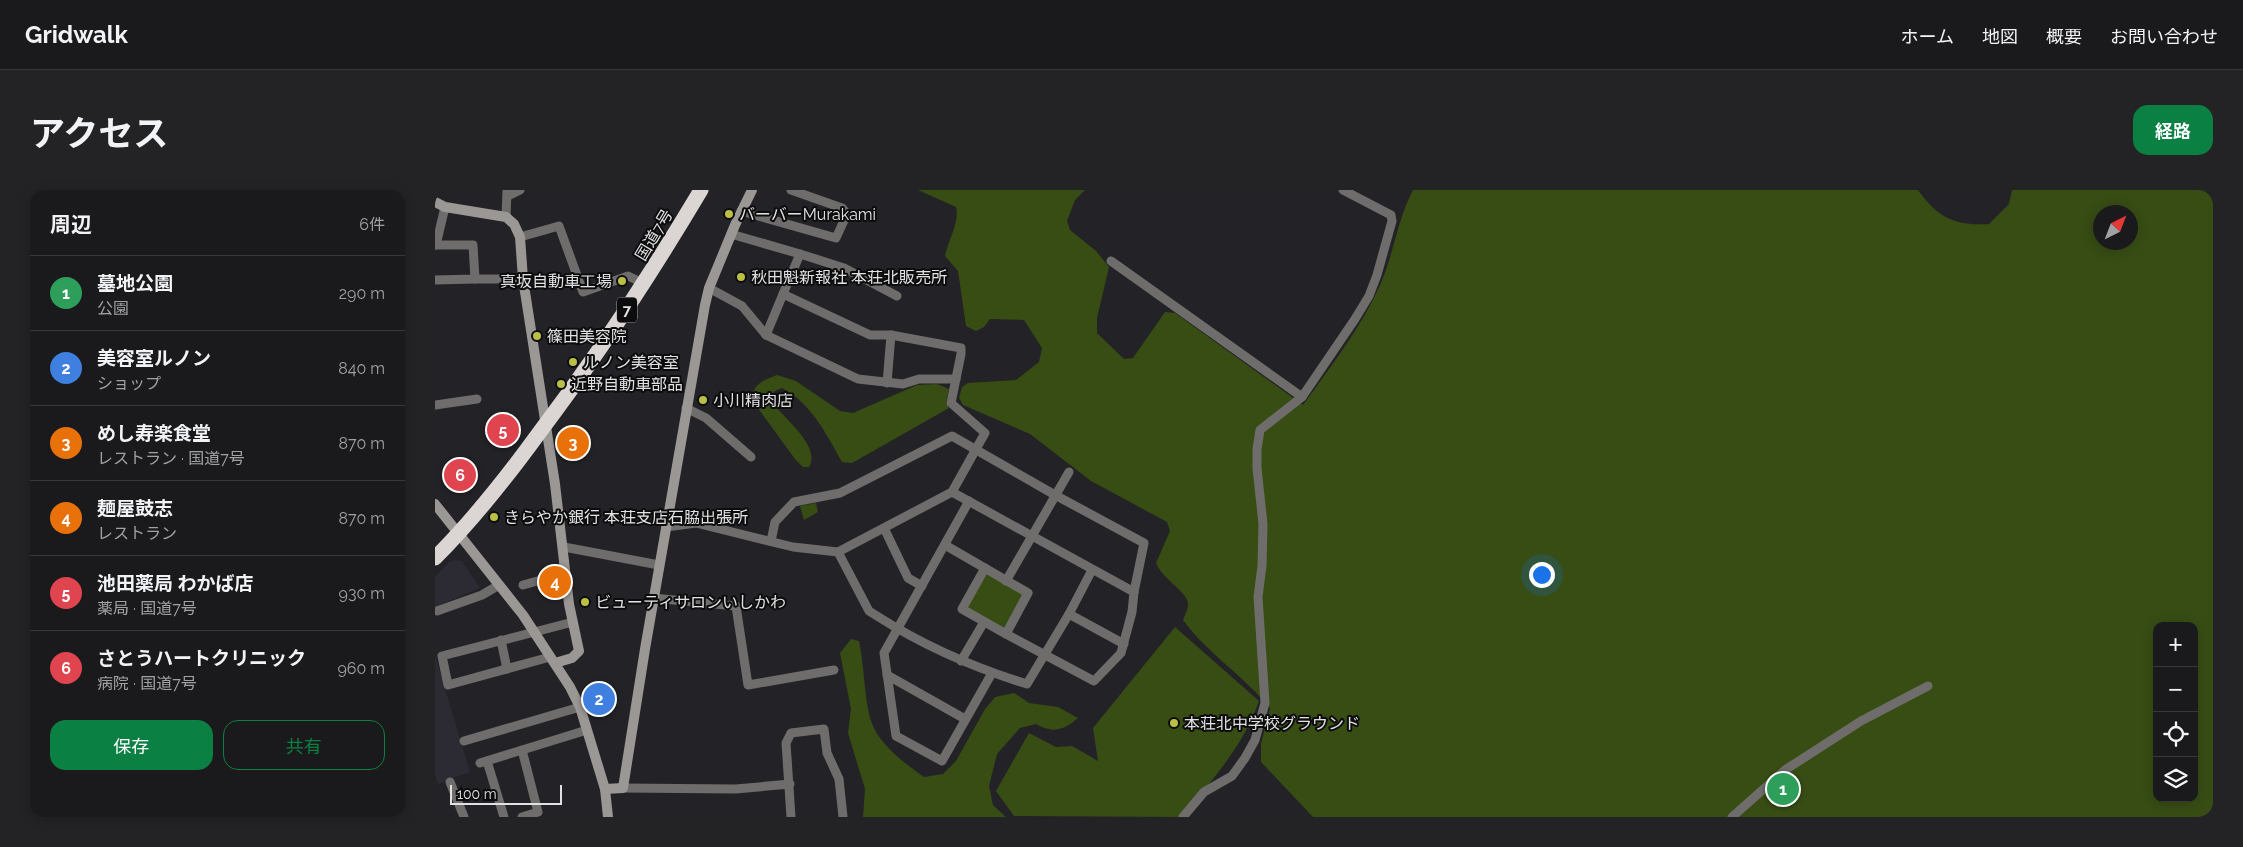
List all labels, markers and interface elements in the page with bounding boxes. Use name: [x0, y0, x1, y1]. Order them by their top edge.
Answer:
text: Gridwalk: [25, 20, 128, 49]
text: ホーム: [1901, 26, 1954, 47]
text: 地図: [1982, 26, 2018, 47]
text: 概要: [2046, 26, 2082, 47]
text: お問い合わせ: [2110, 26, 2218, 47]
button: 経路: [2133, 105, 2213, 155]
text: アクセス: [30, 113, 168, 154]
place label: バーバーMurakami: [739, 205, 876, 224]
north arrow: [2093, 205, 2138, 250]
street label: 国道7号: [631, 206, 677, 264]
marker: バーバーMurakami: [723, 208, 735, 220]
text: 周辺: [50, 212, 92, 237]
text: 6件: [359, 215, 385, 234]
place label: 秋田魁新報社 本荘北販売所: [751, 268, 947, 287]
marker: 秋田魁新報社 本荘北販売所: [735, 271, 747, 283]
text: 墓地公園: [97, 272, 173, 294]
place label: 真坂自動車工場: [500, 272, 612, 291]
marker: 真坂自動車工場: [616, 275, 628, 287]
text: 1: [62, 284, 70, 303]
text: 290 m: [339, 284, 385, 303]
road number: 7: [617, 298, 637, 322]
text: 公園: [97, 299, 129, 318]
place label: 篠田美容院: [547, 327, 627, 346]
marker: 篠田美容院: [531, 330, 543, 342]
text: 美容室ルノン: [97, 347, 211, 369]
place label: ルノン美容室: [583, 353, 679, 372]
marker: ルノン美容室: [567, 356, 579, 368]
text: 2: [61, 359, 71, 378]
text: 840 m: [338, 359, 385, 378]
text: ショップ: [97, 374, 161, 393]
place label: 近野自動車部品: [571, 375, 683, 394]
marker: 近野自動車部品: [555, 378, 567, 390]
place label: 小川精肉店: [713, 391, 793, 410]
marker: 小川精肉店: [697, 394, 709, 406]
pin: 5: [487, 411, 519, 449]
text: めし寿楽食堂: [97, 422, 211, 444]
pin: 3: [557, 424, 589, 462]
text: 3: [62, 434, 70, 453]
text: 870 m: [338, 434, 385, 453]
text: レストラン · 国道7号: [97, 449, 245, 468]
pin: 6: [444, 456, 476, 494]
text: 麺屋鼓志: [97, 497, 173, 519]
place label: きらやか銀行 本荘支店石脇出張所: [504, 508, 748, 527]
text: 4: [61, 509, 71, 528]
text: 870 m: [338, 509, 385, 528]
marker: きらやか銀行 本荘支店石脇出張所: [488, 511, 500, 523]
text: レストラン: [97, 524, 177, 543]
your location: [1529, 562, 1555, 588]
pin: 4: [539, 563, 571, 601]
text: 池田薬局 わかば店: [97, 572, 254, 594]
text: 5: [62, 584, 70, 603]
text: 930 m: [339, 584, 385, 603]
place label: ビューティサロンいしかわ: [595, 593, 786, 612]
marker: ビューティサロンいしかわ: [579, 596, 591, 608]
text: 薬局 · 国道7号: [97, 599, 197, 618]
map controls: [2153, 622, 2198, 802]
button: +: [2153, 622, 2198, 667]
text: さとうハートクリニック: [97, 647, 306, 669]
text: 6: [61, 659, 71, 678]
text: 960 m: [337, 659, 385, 678]
button: −: [2153, 667, 2198, 712]
text: 病院 · 国道7号: [97, 674, 197, 693]
pin: 2: [583, 680, 615, 718]
button: locate: [2153, 712, 2198, 757]
place label: 本荘北中学校グラウンド: [1184, 714, 1360, 733]
marker: 本荘北中学校グラウンド: [1168, 717, 1180, 729]
button: 保存: [50, 720, 213, 770]
button: 共有: [223, 720, 385, 770]
button: layers: [2153, 757, 2198, 802]
pin: 1: [1767, 770, 1799, 808]
scale bar: [450, 782, 563, 805]
text: 100 m: [457, 786, 497, 802]

